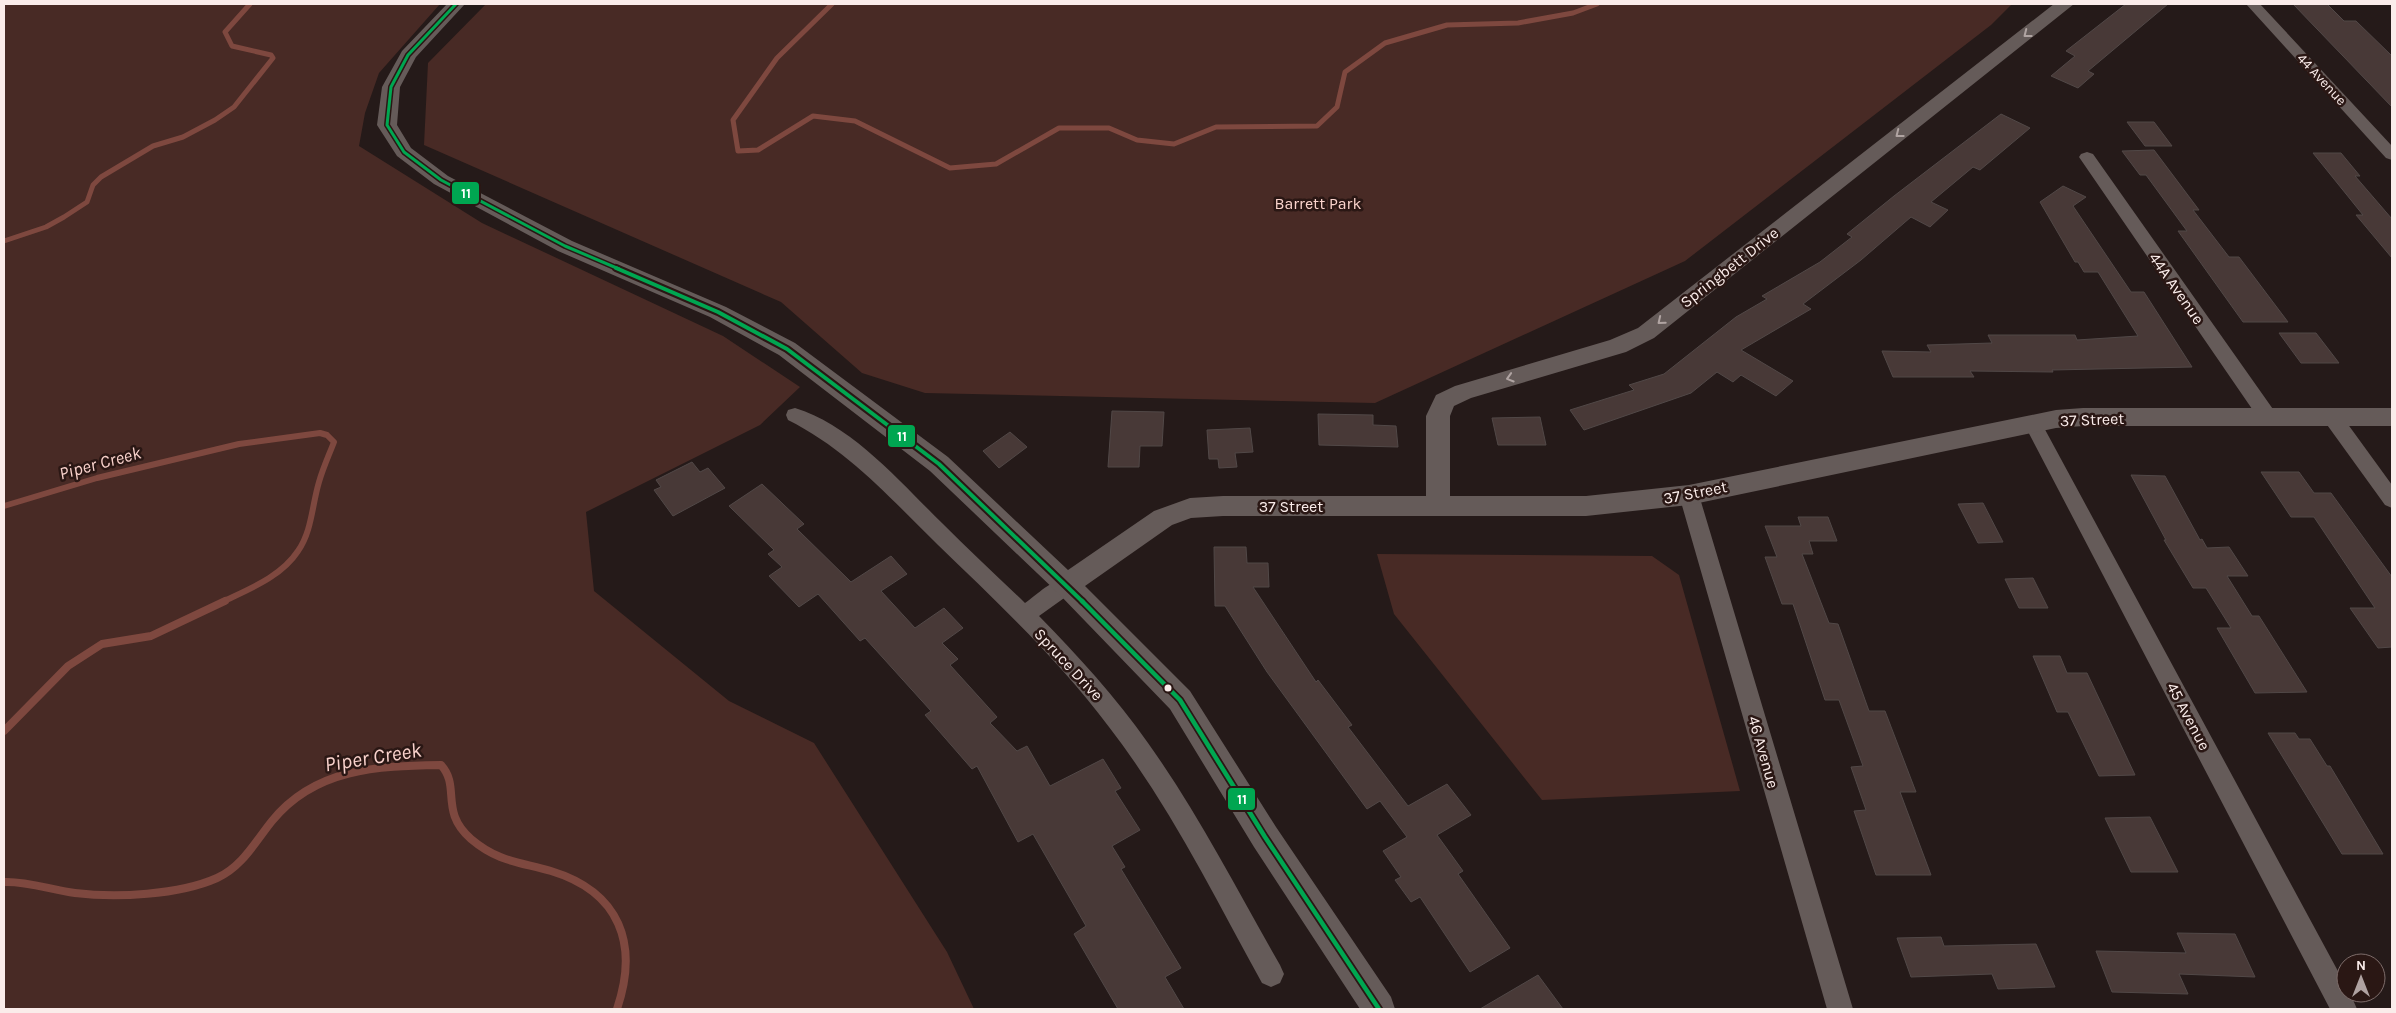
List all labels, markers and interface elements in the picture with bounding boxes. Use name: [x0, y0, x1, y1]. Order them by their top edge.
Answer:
one-way arrow: [2023, 28, 2032, 37]
street label: 44 Avenue: [2293, 50, 2350, 109]
one-way arrow: [1895, 128, 1904, 137]
line badge: 11: [451, 181, 480, 205]
text: 11: [461, 185, 471, 202]
park label: Barrett Park: [1275, 194, 1361, 213]
street label: Springbett Drive: [1677, 223, 1782, 312]
street label: 44A Avenue: [2145, 249, 2208, 328]
one-way arrow: [1658, 315, 1667, 323]
one-way arrow: [1507, 372, 1515, 382]
street label: 37 Street: [2059, 409, 2125, 430]
line badge: 11: [887, 424, 916, 448]
text: 11: [897, 428, 907, 445]
water label: Piper Creek: [57, 441, 144, 484]
street label: 37 Street: [1662, 477, 1729, 508]
street label: 37 Street: [1259, 497, 1323, 516]
street label: Spruce Drive: [1030, 624, 1107, 705]
street label: 45 Avenue: [2163, 679, 2214, 754]
unlabelled marker: [1163, 683, 1173, 693]
street label: 46 Avenue: [1744, 714, 1783, 791]
water label: Piper Creek: [323, 737, 423, 776]
line badge: 11: [1227, 787, 1256, 811]
text: 11: [1237, 791, 1247, 808]
north arrow: [2336, 953, 2386, 1003]
text: N: [2356, 957, 2366, 974]

